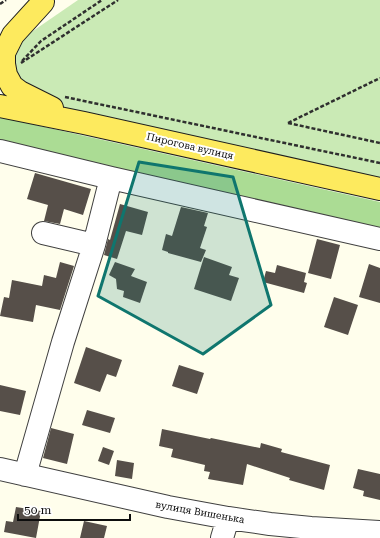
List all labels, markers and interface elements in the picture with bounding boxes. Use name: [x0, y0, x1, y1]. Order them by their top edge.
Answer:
street label: Пирогова вулиця: [145, 131, 235, 161]
scale bar: [18, 496, 130, 522]
street label: вулиця Вишенька: [155, 499, 246, 525]
text: 50 m: [24, 503, 51, 517]

